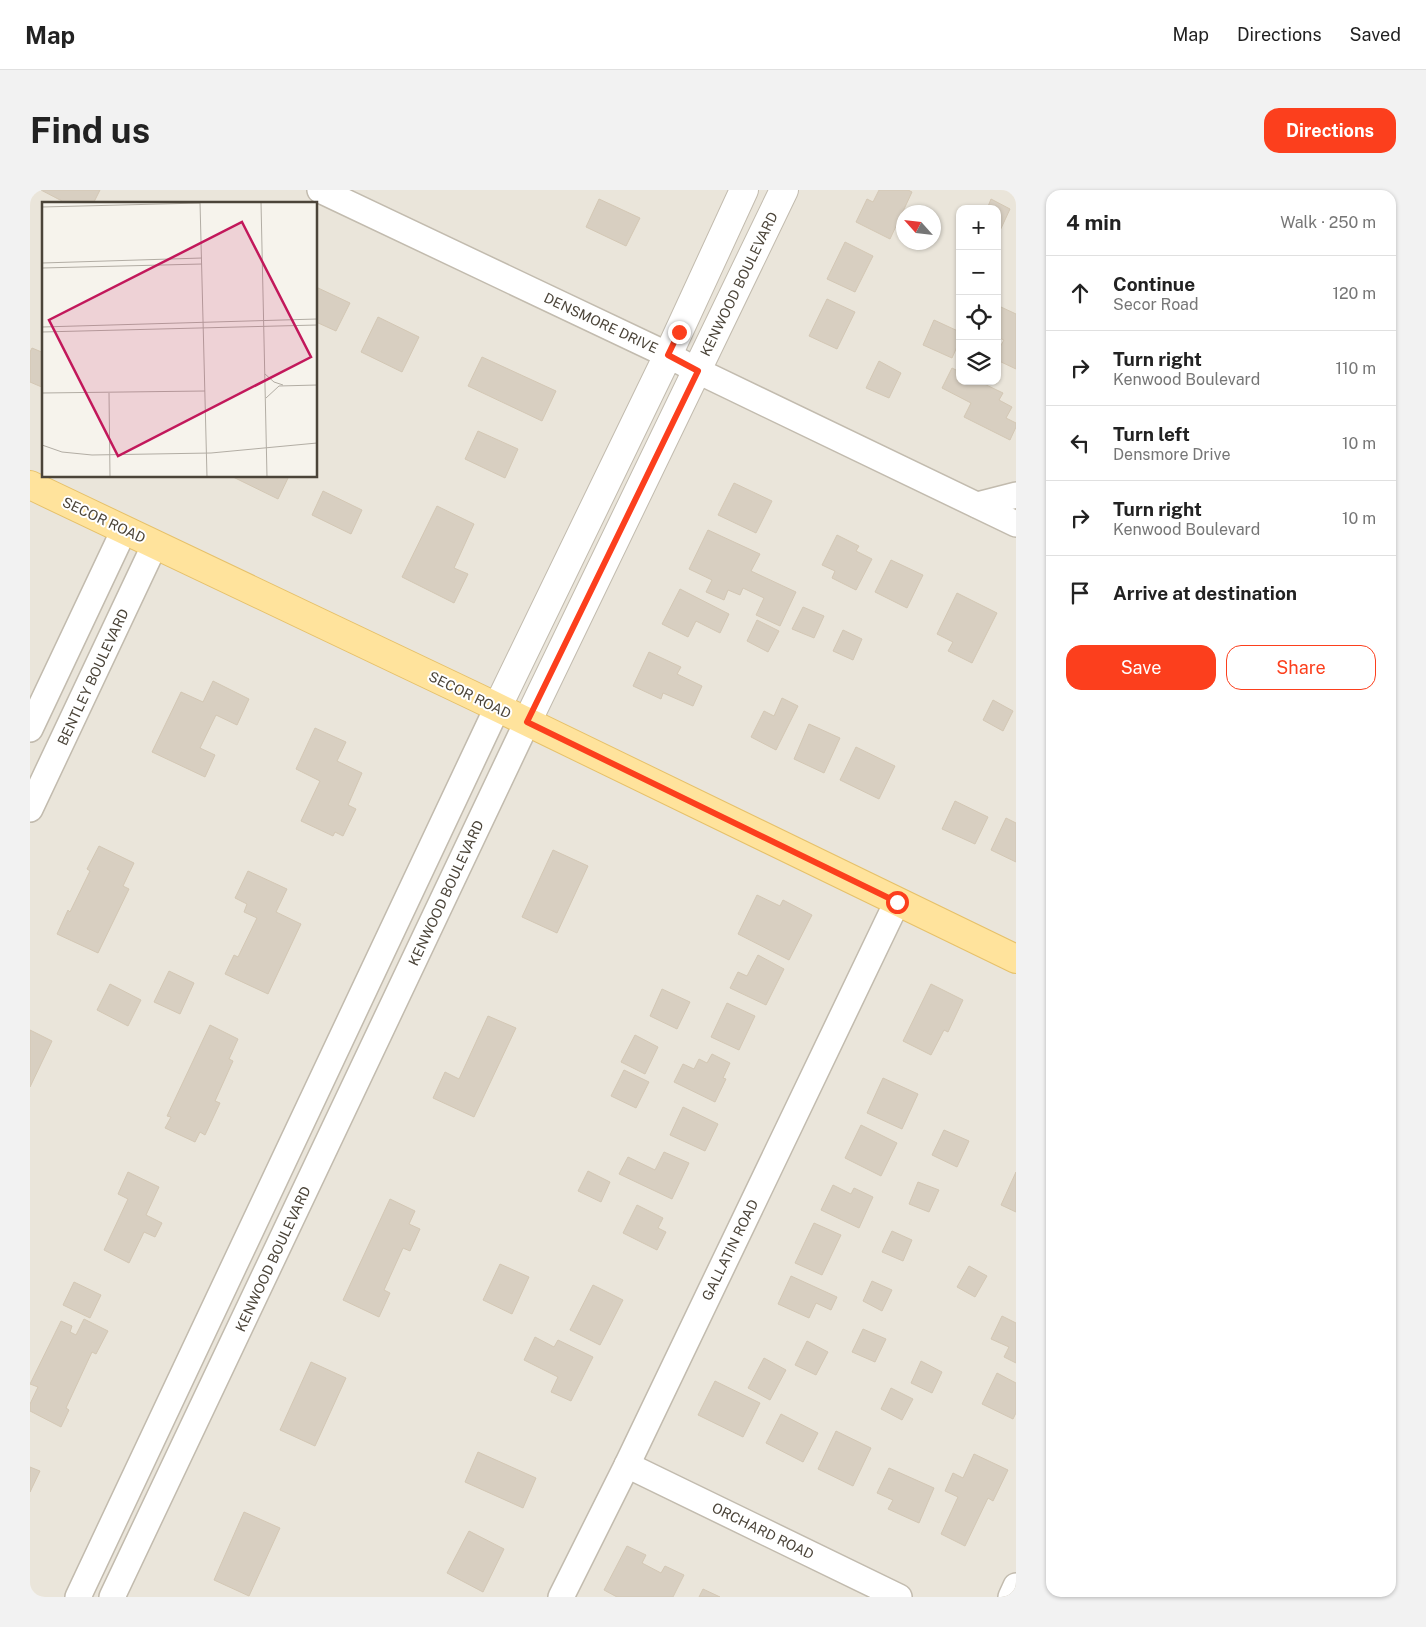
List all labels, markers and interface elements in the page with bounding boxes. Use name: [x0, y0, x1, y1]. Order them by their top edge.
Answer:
text: Map: [25, 21, 75, 49]
text: Map: [1172, 24, 1209, 45]
text: Directions: [1237, 24, 1322, 45]
text: Saved: [1350, 24, 1401, 45]
button: Directions: [1264, 108, 1396, 153]
text: Find us: [30, 110, 150, 151]
inset map: [42, 202, 318, 478]
north arrow: [896, 205, 941, 250]
map controls: [956, 205, 1001, 385]
button: +: [956, 205, 1001, 250]
street label: KENWOOD BOULEVARD: [697, 209, 781, 359]
text: 4 min: [1066, 210, 1121, 235]
text: Walk · 250 m: [1280, 213, 1376, 232]
button: −: [956, 250, 1001, 295]
text: Continue: [1113, 273, 1195, 295]
icon: ahead: [1066, 279, 1094, 307]
text: 120 m: [1332, 284, 1376, 303]
street label: DENSMORE DRIVE: [541, 290, 661, 356]
button: locate: [956, 295, 1001, 340]
text: Secor Road: [1113, 295, 1199, 314]
route end: [668, 321, 691, 344]
button: layers: [956, 340, 1001, 385]
text: Turn right: [1113, 348, 1202, 370]
icon: right: [1066, 354, 1094, 382]
text: 110 m: [1335, 359, 1376, 378]
text: Kenwood Boulevard: [1113, 370, 1260, 389]
text: Turn left: [1113, 423, 1190, 445]
icon: left: [1066, 429, 1094, 457]
text: 10 m: [1342, 434, 1376, 453]
text: Densmore Drive: [1113, 445, 1231, 464]
street label: SECOR ROAD: [60, 494, 148, 546]
text: Turn right: [1113, 498, 1202, 520]
icon: right: [1066, 504, 1094, 532]
text: 10 m: [1342, 509, 1376, 528]
text: Kenwood Boulevard: [1113, 520, 1260, 539]
icon: arrive: [1066, 579, 1094, 607]
text: Arrive at destination: [1113, 582, 1297, 604]
street label: BENTLEY BOULEVARD: [54, 606, 132, 748]
button: Save: [1066, 645, 1216, 690]
button: Share: [1226, 645, 1376, 690]
street label: SECOR ROAD: [426, 668, 514, 722]
street label: KENWOOD BOULEVARD: [405, 818, 487, 968]
route start: [886, 891, 909, 914]
street label: KENWOOD BOULEVARD: [232, 1184, 314, 1334]
street label: GALLATIN ROAD: [699, 1197, 761, 1303]
street label: ORCHARD ROAD: [709, 1499, 817, 1563]

